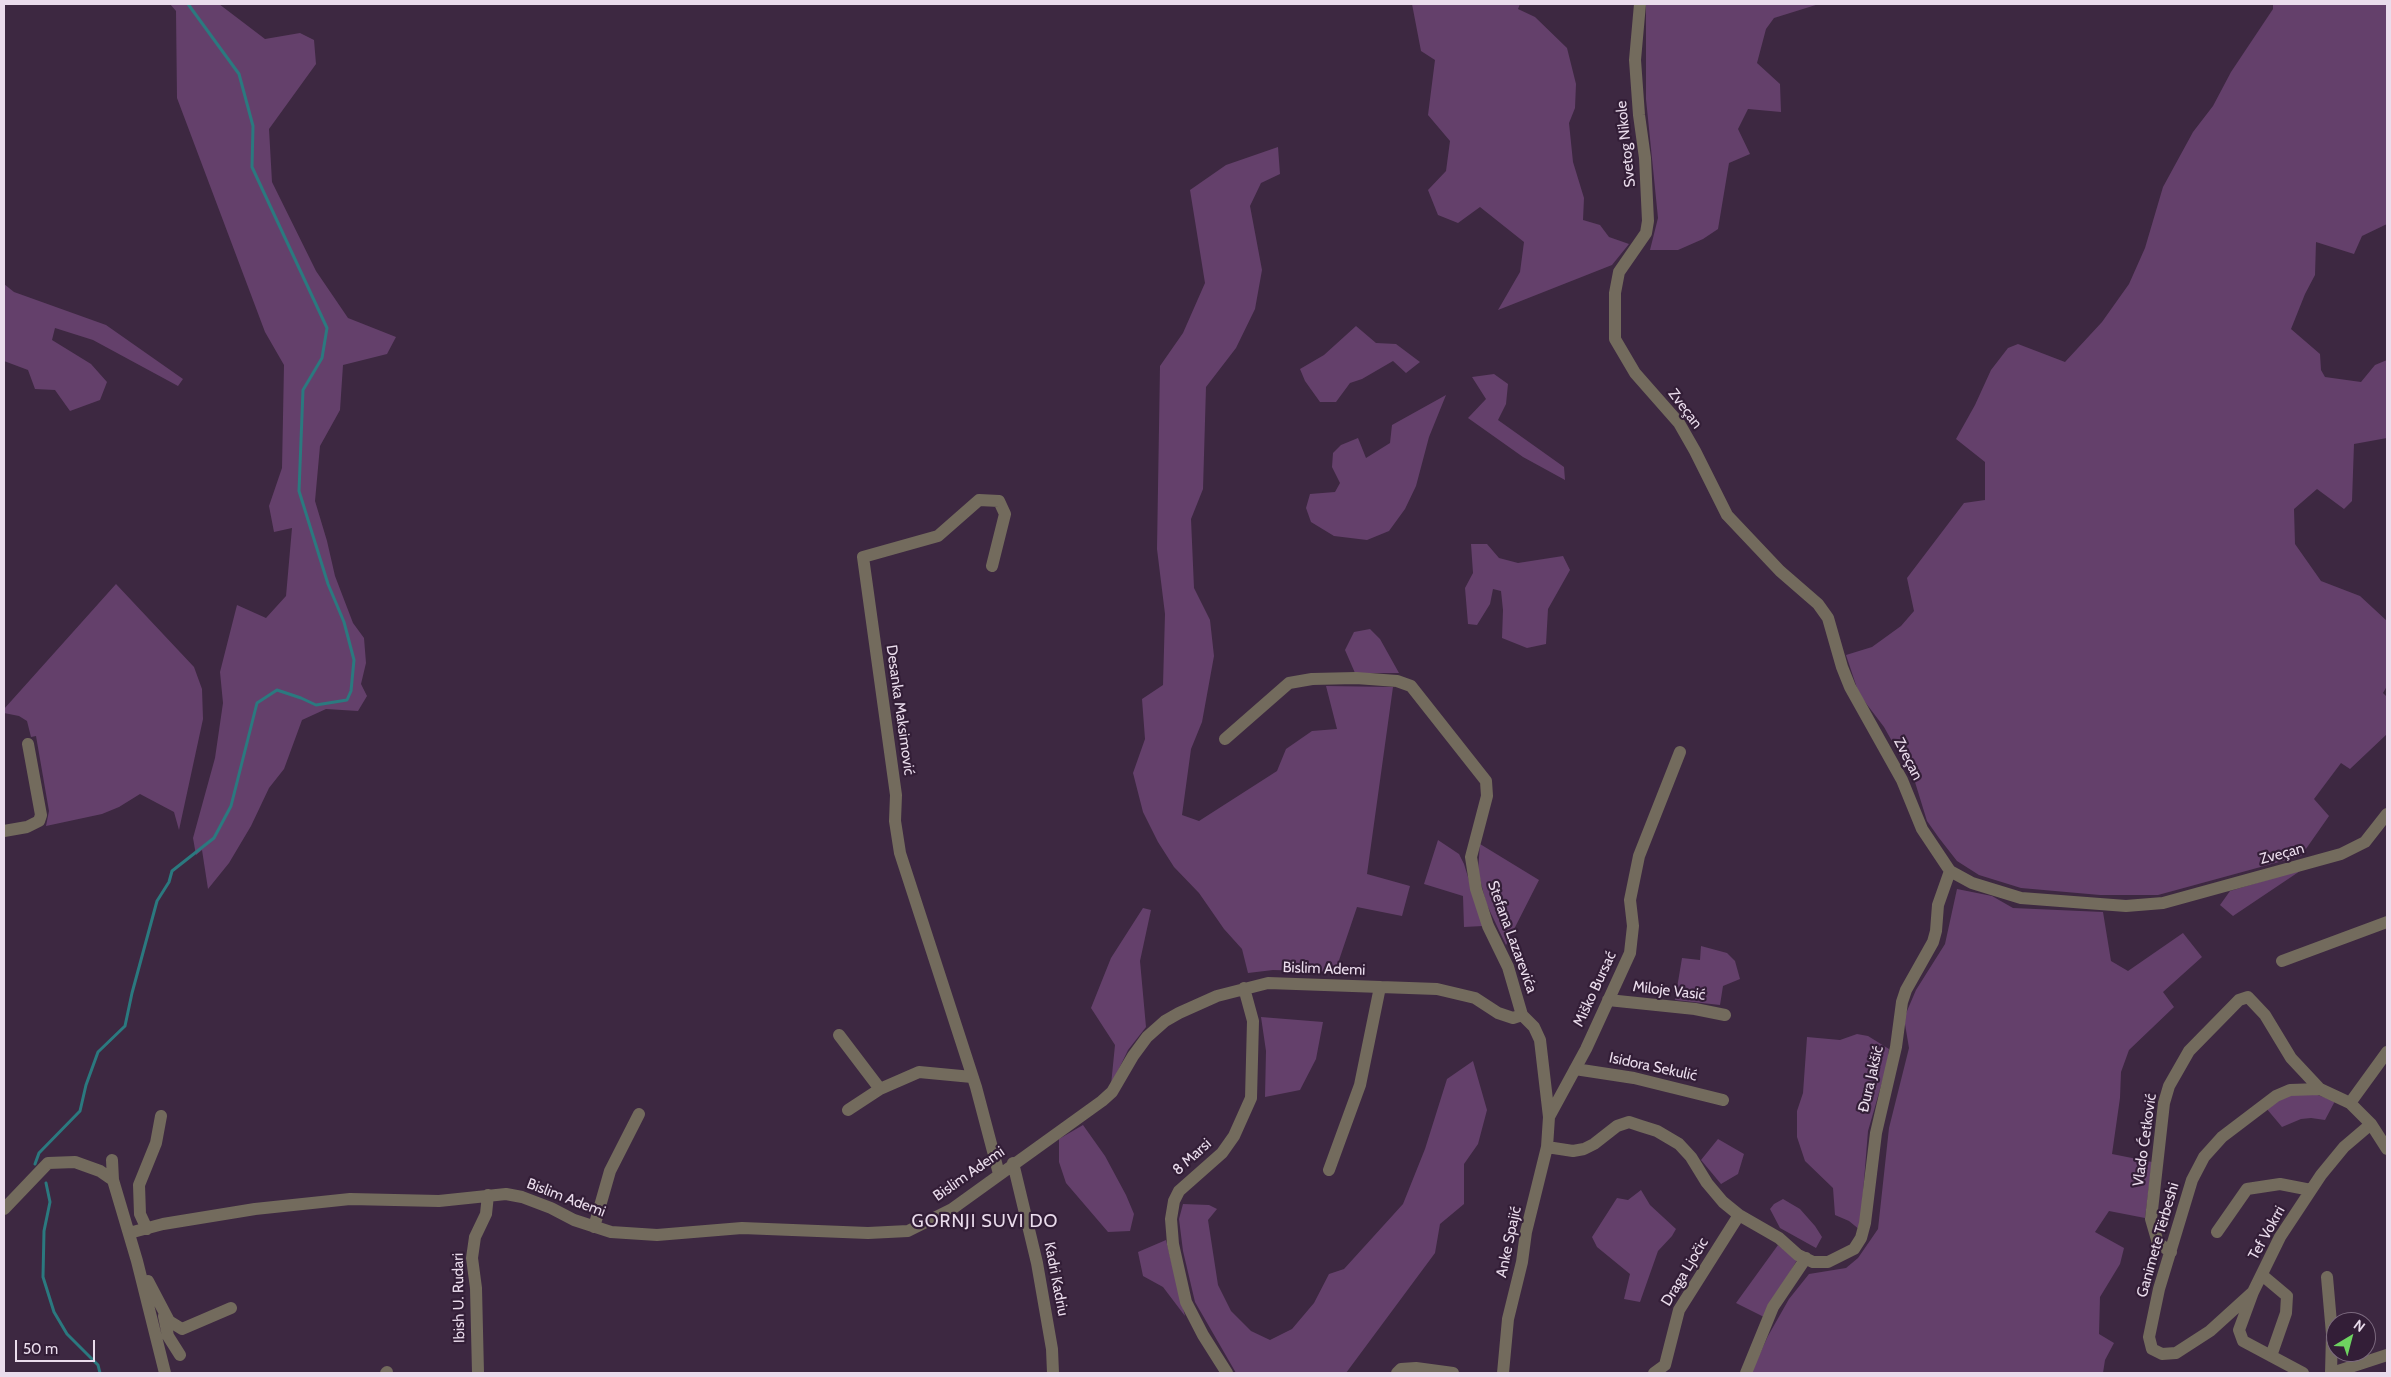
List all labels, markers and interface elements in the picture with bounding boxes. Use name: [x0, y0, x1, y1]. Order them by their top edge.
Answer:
street label: Svetog Nikole: [1613, 100, 1639, 188]
street label: Zveçan: [1664, 385, 1706, 433]
street label: Desanka Maksimović: [882, 644, 918, 776]
street label: Zveçan: [1890, 735, 1926, 783]
street label: Zveçan: [2258, 839, 2306, 869]
street label: Stefana Lazarevića: [1483, 878, 1541, 996]
street label: Miško Bursać: [1570, 948, 1620, 1030]
street label: Bislim Ademi: [1282, 959, 1366, 979]
street label: Miloje Vasić: [1632, 978, 1706, 1004]
street label: Ðura Jakšić: [1855, 1044, 1887, 1114]
street label: Isidora Sekulić: [1607, 1049, 1699, 1085]
street label: Vlado Ćetković: [2130, 1092, 2160, 1188]
street label: 8 Marsi: [1169, 1135, 1215, 1179]
street label: Bislim Ademi: [930, 1143, 1008, 1205]
street label: Bislim Ademi: [524, 1175, 608, 1221]
street label: Ganimete Tërbeshi: [2133, 1181, 2183, 1299]
street label: Tef Vokrri: [2245, 1203, 2289, 1263]
street label: Anke Spajić: [1493, 1205, 1525, 1279]
district label: GORNJI SUVI DO: [910, 1211, 1060, 1233]
street label: Draga Ljočic: [1658, 1235, 1712, 1309]
street label: Kadri Kadriu: [1040, 1240, 1072, 1318]
street label: Ibish U. Rudari: [449, 1253, 469, 1343]
north arrow: [2326, 1312, 2376, 1362]
text: N: [2350, 1316, 2369, 1336]
scale bar: [18, 1330, 98, 1362]
text: 50 m: [23, 1340, 58, 1358]

